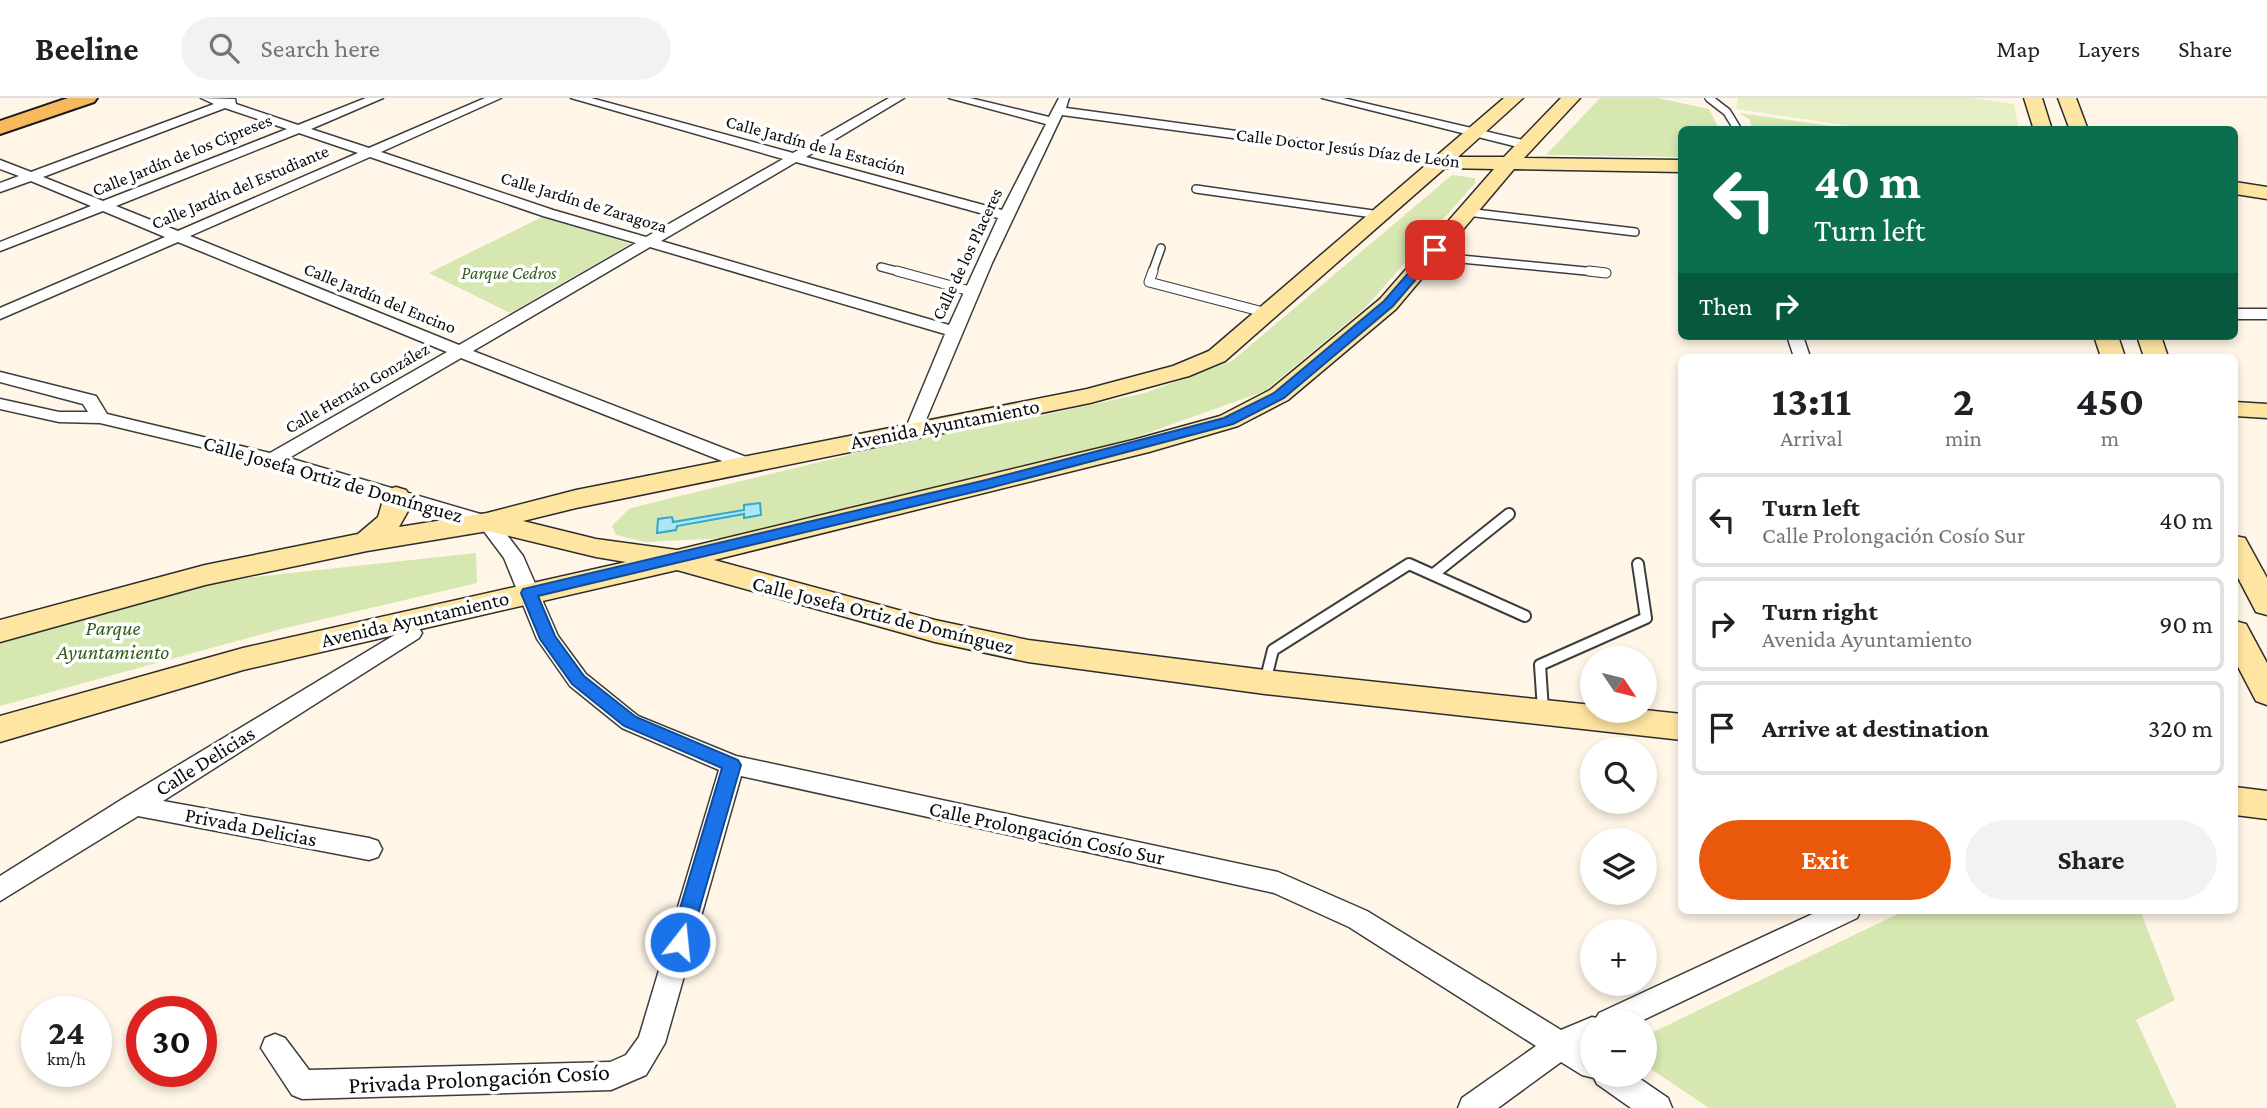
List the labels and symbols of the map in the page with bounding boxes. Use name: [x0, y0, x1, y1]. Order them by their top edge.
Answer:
street label: Calle Jardín de los Cipreses: [89, 110, 275, 200]
street label: Calle Jardín de la Estación: [724, 111, 909, 179]
street label: Calle Doctor Jesús Díaz de León: [1235, 124, 1461, 172]
street label: Calle Jardín del Estudiante: [149, 141, 332, 233]
street label: Calle Jardín de Zaragoza: [498, 167, 670, 237]
street label: Calle de los Placeres: [928, 185, 1006, 323]
pin: [1405, 220, 1465, 280]
street label: Calle Jardín del Encino: [301, 258, 459, 338]
park label: Parque Cedros: [461, 263, 557, 283]
street label: Calle Hernán González: [281, 338, 433, 437]
street label: Avenida Ayuntamiento: [848, 394, 1042, 454]
street label: Calle Josefa Ortiz de Domínguez: [201, 430, 466, 528]
street label: Calle Josefa Ortiz de Domínguez: [750, 571, 1016, 659]
street label: Avenida Ayuntamiento: [319, 586, 511, 652]
park label: Parque Ayuntamiento: [56, 616, 169, 664]
north arrow: [1580, 646, 1657, 723]
street label: Calle Delicias: [151, 721, 259, 801]
street label: Calle Prolongación Cosío Sur: [927, 796, 1168, 870]
street label: Privada Delicias: [183, 802, 319, 852]
position arrow: [643, 905, 717, 979]
speed limit sign: 30: [126, 996, 217, 1087]
street label: Privada Prolongación Cosío: [348, 1058, 610, 1098]

